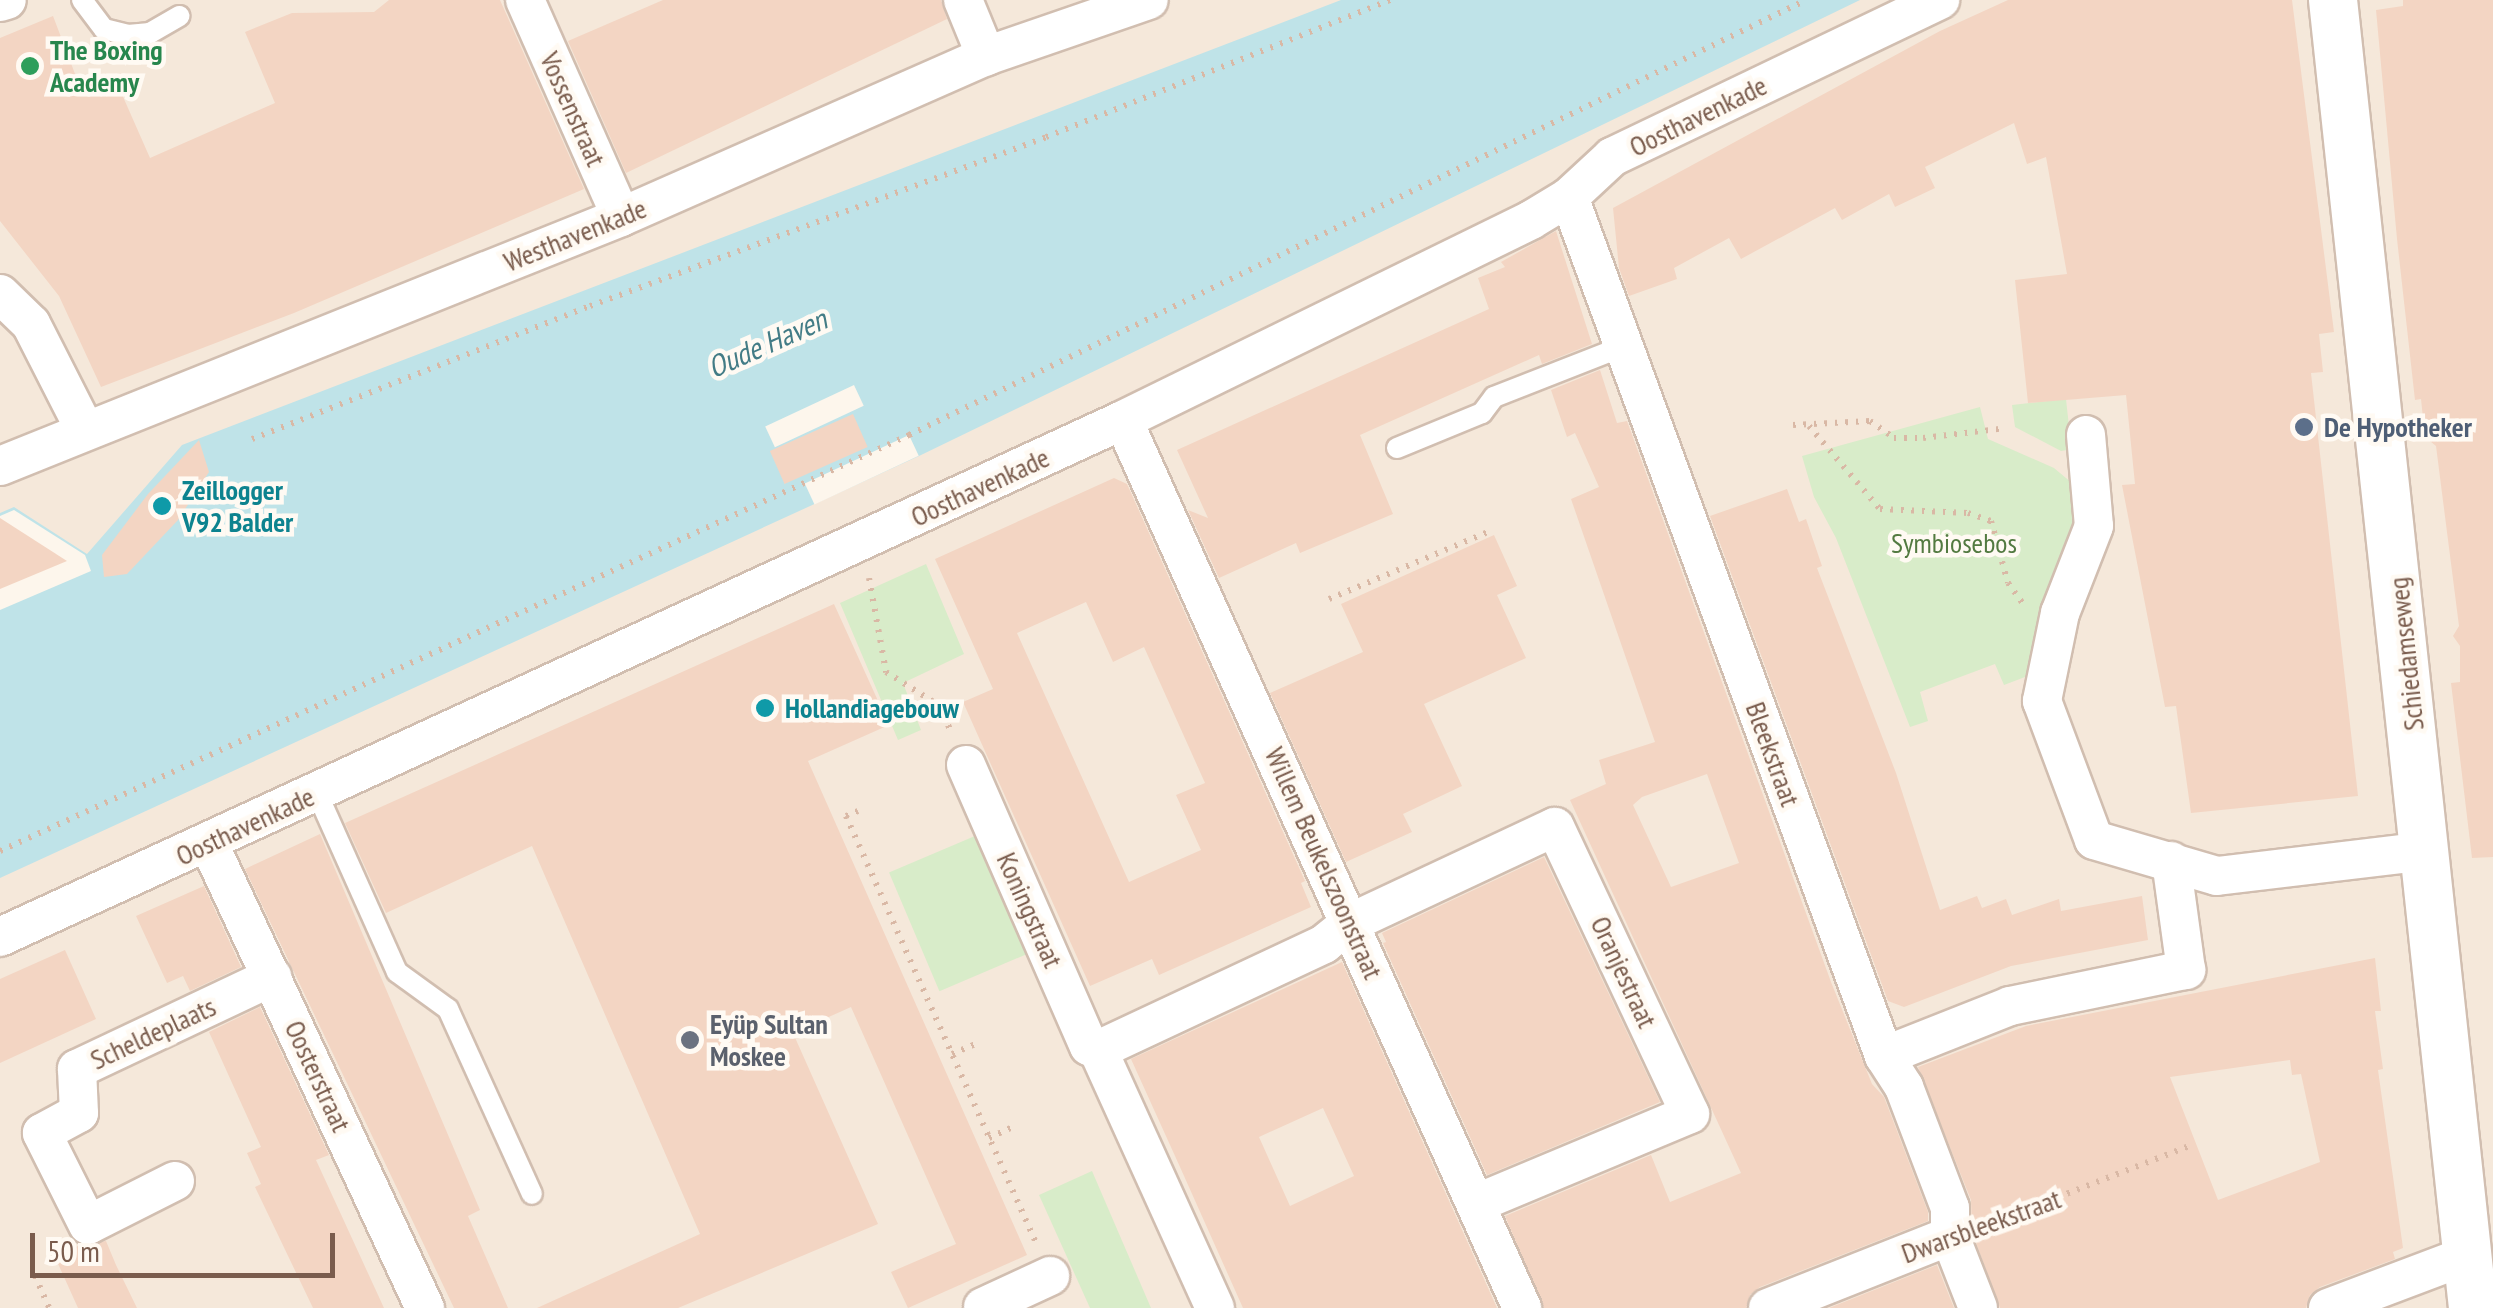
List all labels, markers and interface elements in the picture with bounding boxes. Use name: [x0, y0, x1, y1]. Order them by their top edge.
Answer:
place label: The Boxing Academy: [50, 33, 163, 99]
street label: Vossenstraat: [533, 47, 613, 171]
marker: The Boxing Academy: [19, 55, 41, 77]
street label: Oosthavenkade: [1624, 68, 1772, 164]
street label: Westhavenkade: [499, 191, 651, 279]
water label: Oude Haven: [702, 301, 832, 385]
place label: De Hypotheker: [2324, 410, 2472, 444]
marker: De Hypotheker: [2293, 416, 2315, 438]
street label: Oosthavenkade: [906, 440, 1054, 534]
place label: Zeillogger V92 Balder: [182, 473, 293, 539]
marker: Zeillogger V92 Balder: [151, 495, 173, 517]
park label: Symbiosebos: [1891, 526, 2017, 560]
street label: Schiedamseweg: [2381, 576, 2431, 732]
place label: Hollandiagebouw: [785, 691, 959, 725]
marker: Hollandiagebouw: [754, 697, 776, 719]
street label: Bleekstraat: [1739, 697, 1807, 811]
street label: Willem Beukelszoonstraat: [1258, 742, 1390, 984]
street label: Oosthavenkade: [171, 779, 319, 873]
street label: Koningstraat: [990, 847, 1070, 973]
street label: Oranjestraat: [1584, 911, 1664, 1033]
street label: Scheldeplaats: [85, 989, 221, 1077]
place label: Eyüp Sultan Moskee: [710, 1007, 828, 1073]
street label: Oosterstraat: [278, 1015, 358, 1137]
marker: Eyüp Sultan Moskee: [679, 1029, 701, 1051]
street label: Dwarsbleekstraat: [1897, 1182, 2065, 1270]
scale bar: [35, 1213, 340, 1275]
text: 50 m: [47, 1231, 100, 1270]

